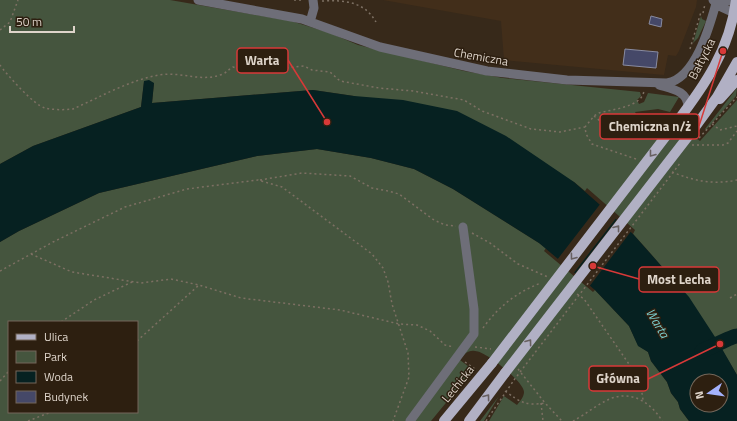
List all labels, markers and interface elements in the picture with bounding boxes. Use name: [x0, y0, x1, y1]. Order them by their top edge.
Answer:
scale bar: [10, 8, 74, 34]
text: 50 m: [16, 12, 42, 31]
street label: Bałtycka: [683, 35, 720, 83]
street label: Chemiczna: [452, 42, 510, 71]
callout: Warta: [237, 48, 288, 73]
text: Warta: [245, 50, 280, 70]
callout: Chemiczna n/ż: [600, 114, 699, 139]
text: Chemiczna n/ż: [609, 116, 691, 136]
one-way arrow: [650, 150, 657, 157]
one-way arrow: [612, 226, 619, 233]
one-way arrow: [571, 253, 578, 260]
callout: Most Lecha: [639, 267, 719, 292]
text: Most Lecha: [647, 269, 711, 289]
water label: Warta: [641, 304, 676, 343]
legend: [8, 321, 138, 413]
text: Ulica: [44, 327, 68, 346]
one-way arrow: [524, 340, 531, 347]
text: Park: [44, 347, 67, 366]
street label: Lechicka: [437, 361, 479, 406]
callout: Główna: [589, 366, 648, 391]
text: Woda: [44, 367, 73, 386]
text: Główna: [596, 368, 640, 388]
north arrow: [689, 373, 729, 413]
text: Budynek: [44, 387, 88, 406]
text: N: [691, 390, 708, 401]
one-way arrow: [482, 395, 489, 402]

